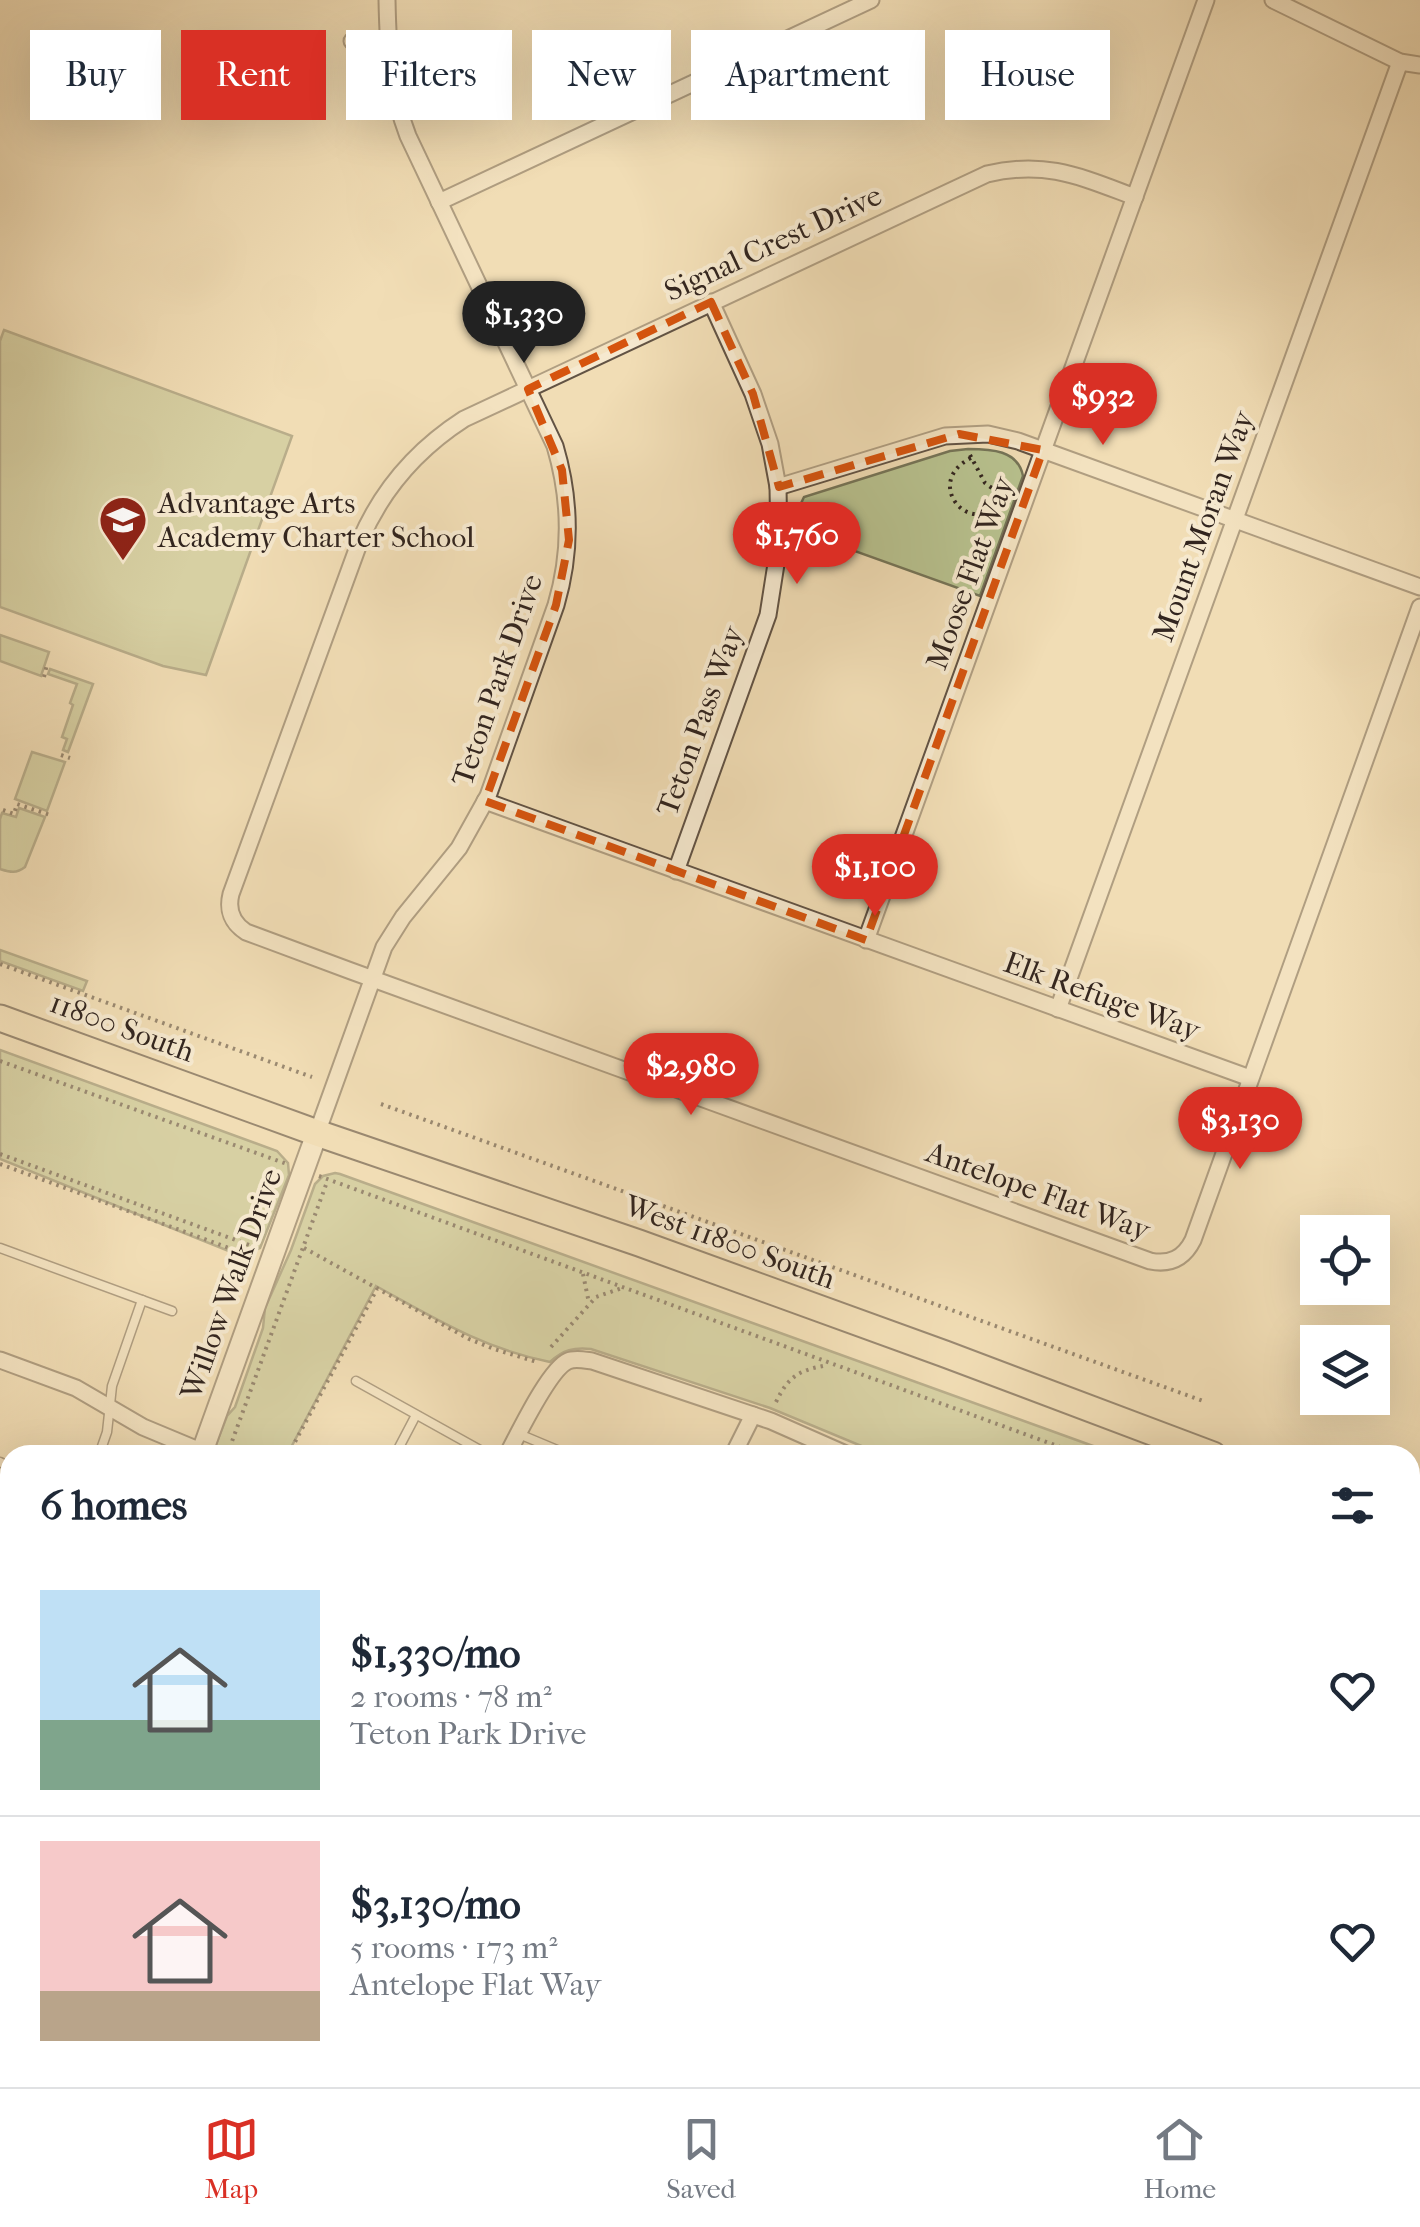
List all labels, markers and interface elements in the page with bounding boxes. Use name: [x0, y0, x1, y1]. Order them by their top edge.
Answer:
chip: Buy: [30, 30, 161, 120]
chip: Rent: [181, 30, 326, 120]
chip: Filters: [346, 30, 512, 120]
chip: New: [532, 30, 671, 120]
chip: Apartment: [691, 30, 925, 120]
chip: House: [945, 30, 1110, 120]
street label: Signal Crest Drive: [659, 178, 887, 309]
pin: $1,330: [443, 281, 605, 366]
text: $1,330: [484, 295, 564, 332]
pin: $932: [1044, 363, 1162, 448]
text: $932: [1071, 377, 1135, 414]
street label: Mount Moran Way: [1146, 405, 1262, 646]
street label: Moose Flat Way: [919, 471, 1022, 674]
place label: Advantage Arts Academy Charter School: [157, 486, 475, 555]
school or university icon: Advantage Arts Academy Charter School: [97, 494, 149, 562]
pin: $1,760: [716, 502, 878, 587]
text: $1,760: [755, 516, 839, 553]
street label: Teton Park Drive: [445, 570, 550, 791]
street label: Teton Pass Way: [650, 621, 751, 821]
pin: $1,100: [794, 834, 956, 919]
text: $1,100: [834, 848, 916, 885]
street label: Elk Refuge Way: [999, 945, 1206, 1048]
street label: 11800 South: [45, 985, 199, 1070]
pin: $2,980: [610, 1033, 772, 1118]
text: $2,980: [646, 1047, 736, 1084]
pin: $3,130: [1159, 1087, 1321, 1172]
text: $3,130: [1200, 1101, 1280, 1138]
street label: Antelope Flat Way: [920, 1134, 1155, 1249]
street label: Willow Walk Drive: [173, 1164, 289, 1405]
street label: West 11800 South: [619, 1188, 840, 1297]
map controls: [1300, 1215, 1390, 1415]
button: locate: [1300, 1215, 1390, 1305]
button: layers: [1300, 1325, 1390, 1415]
icon: filters: [1325, 1478, 1380, 1533]
text: 6 homes: [40, 1481, 187, 1530]
text: $1,330/mo: [350, 1629, 520, 1678]
icon: home: [120, 1630, 240, 1750]
icon: heart: [1325, 1663, 1380, 1718]
text: 2 rooms · 78 m²: [350, 1678, 552, 1715]
text: Teton Park Drive: [350, 1715, 586, 1752]
text: $3,130/mo: [350, 1880, 521, 1929]
icon: home: [120, 1881, 240, 2001]
icon: heart: [1325, 1914, 1380, 1969]
text: 5 rooms · 173 m²: [350, 1929, 557, 1966]
text: Antelope Flat Way: [350, 1966, 601, 2003]
tab: Map: [204, 2112, 259, 2205]
tab: Saved: [666, 2112, 736, 2205]
tab: Home: [1143, 2112, 1216, 2205]

